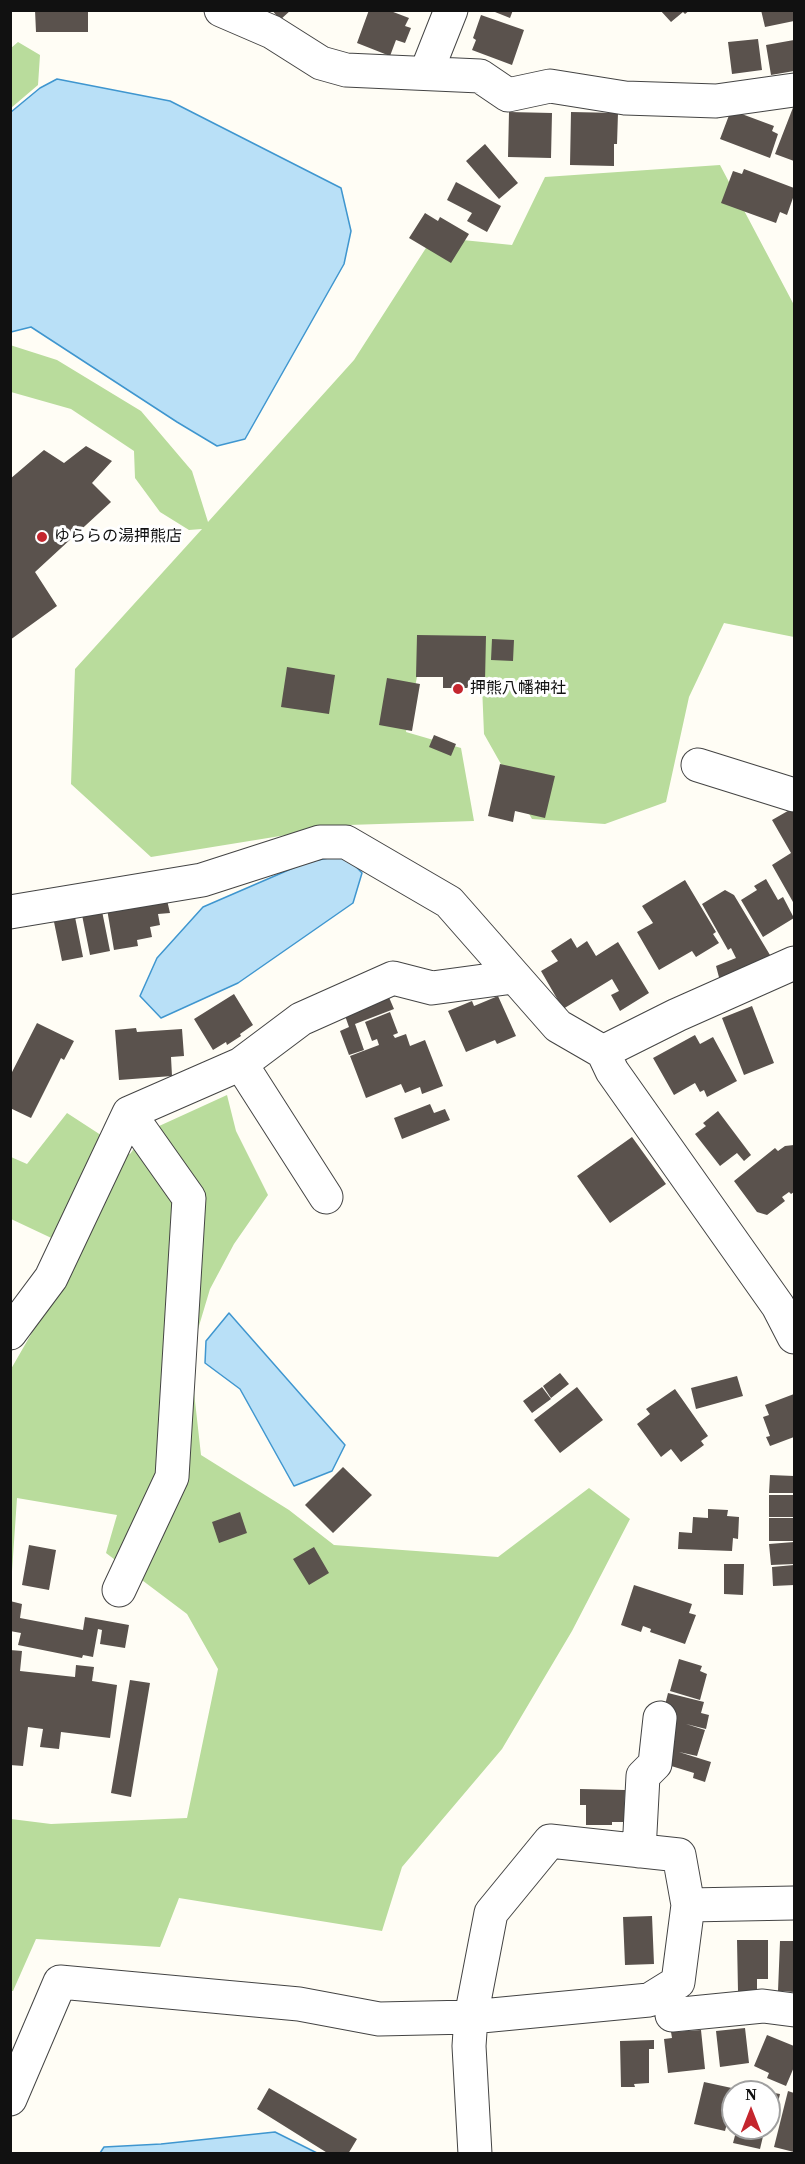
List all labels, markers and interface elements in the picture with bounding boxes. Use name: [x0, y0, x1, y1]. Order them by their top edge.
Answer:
place label: ゆららの湯押熊店: [54, 527, 182, 547]
marker: ゆららの湯押熊店: [35, 530, 49, 544]
place label: 押熊八幡神社: [470, 679, 566, 699]
marker: 押熊八幡神社: [451, 682, 465, 696]
north arrow: [721, 2080, 781, 2140]
text: N: [745, 2083, 757, 2105]

